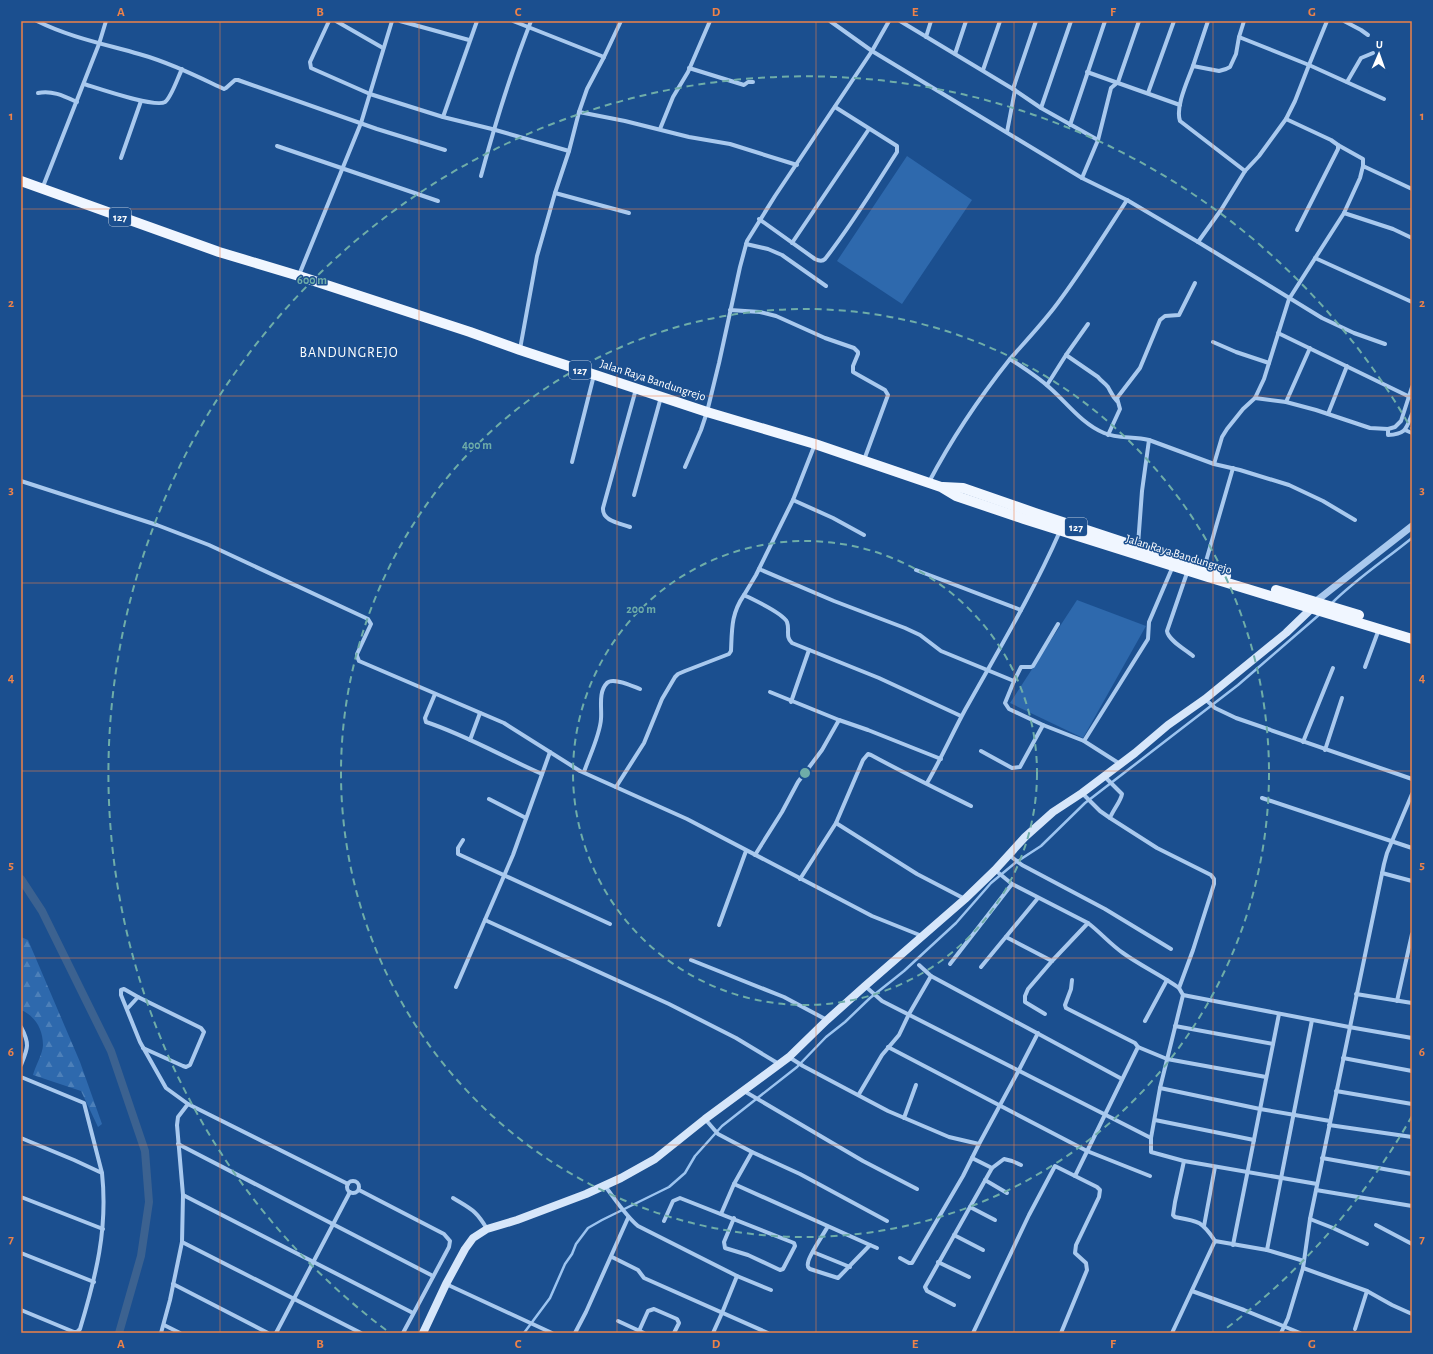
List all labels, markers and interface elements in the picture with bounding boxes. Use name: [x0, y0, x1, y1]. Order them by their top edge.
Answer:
text: A: [117, 6, 125, 19]
text: B: [316, 6, 324, 19]
text: C: [515, 6, 522, 19]
text: D: [712, 6, 721, 19]
text: E: [912, 6, 919, 19]
text: F: [1110, 6, 1117, 19]
text: G: [1308, 6, 1316, 19]
north arrow: [1359, 34, 1399, 74]
text: U: [1376, 39, 1383, 50]
text: 1: [9, 110, 13, 123]
text: 1: [1420, 110, 1424, 123]
road number: 127: [109, 208, 131, 226]
text: 600 m: [297, 274, 327, 286]
text: 2: [8, 297, 14, 310]
text: 2: [1419, 297, 1425, 310]
district label: BANDUNGREJO: [299, 346, 399, 360]
street label: Jalan Raya Bandungrejo: [598, 357, 708, 404]
road number: 127: [569, 361, 591, 379]
text: 400 m: [462, 439, 492, 451]
text: 3: [8, 484, 14, 497]
text: 3: [1419, 484, 1425, 497]
road number: 127: [1065, 518, 1087, 536]
street label: Jalan Raya Bandungrejo: [1124, 532, 1234, 577]
text: 200 m: [626, 603, 656, 615]
text: 4: [8, 672, 15, 685]
text: 4: [1419, 672, 1426, 685]
centre of rings: [798, 766, 812, 780]
text: 5: [8, 859, 14, 872]
text: 5: [1419, 859, 1425, 872]
text: 6: [8, 1046, 14, 1059]
text: 6: [1419, 1046, 1425, 1059]
text: 7: [8, 1233, 14, 1246]
text: 7: [1419, 1233, 1425, 1246]
text: A: [117, 1338, 125, 1351]
text: B: [316, 1338, 324, 1351]
text: C: [515, 1338, 522, 1351]
text: D: [712, 1338, 721, 1351]
text: E: [912, 1338, 919, 1351]
text: F: [1110, 1338, 1117, 1351]
text: G: [1308, 1338, 1316, 1351]

